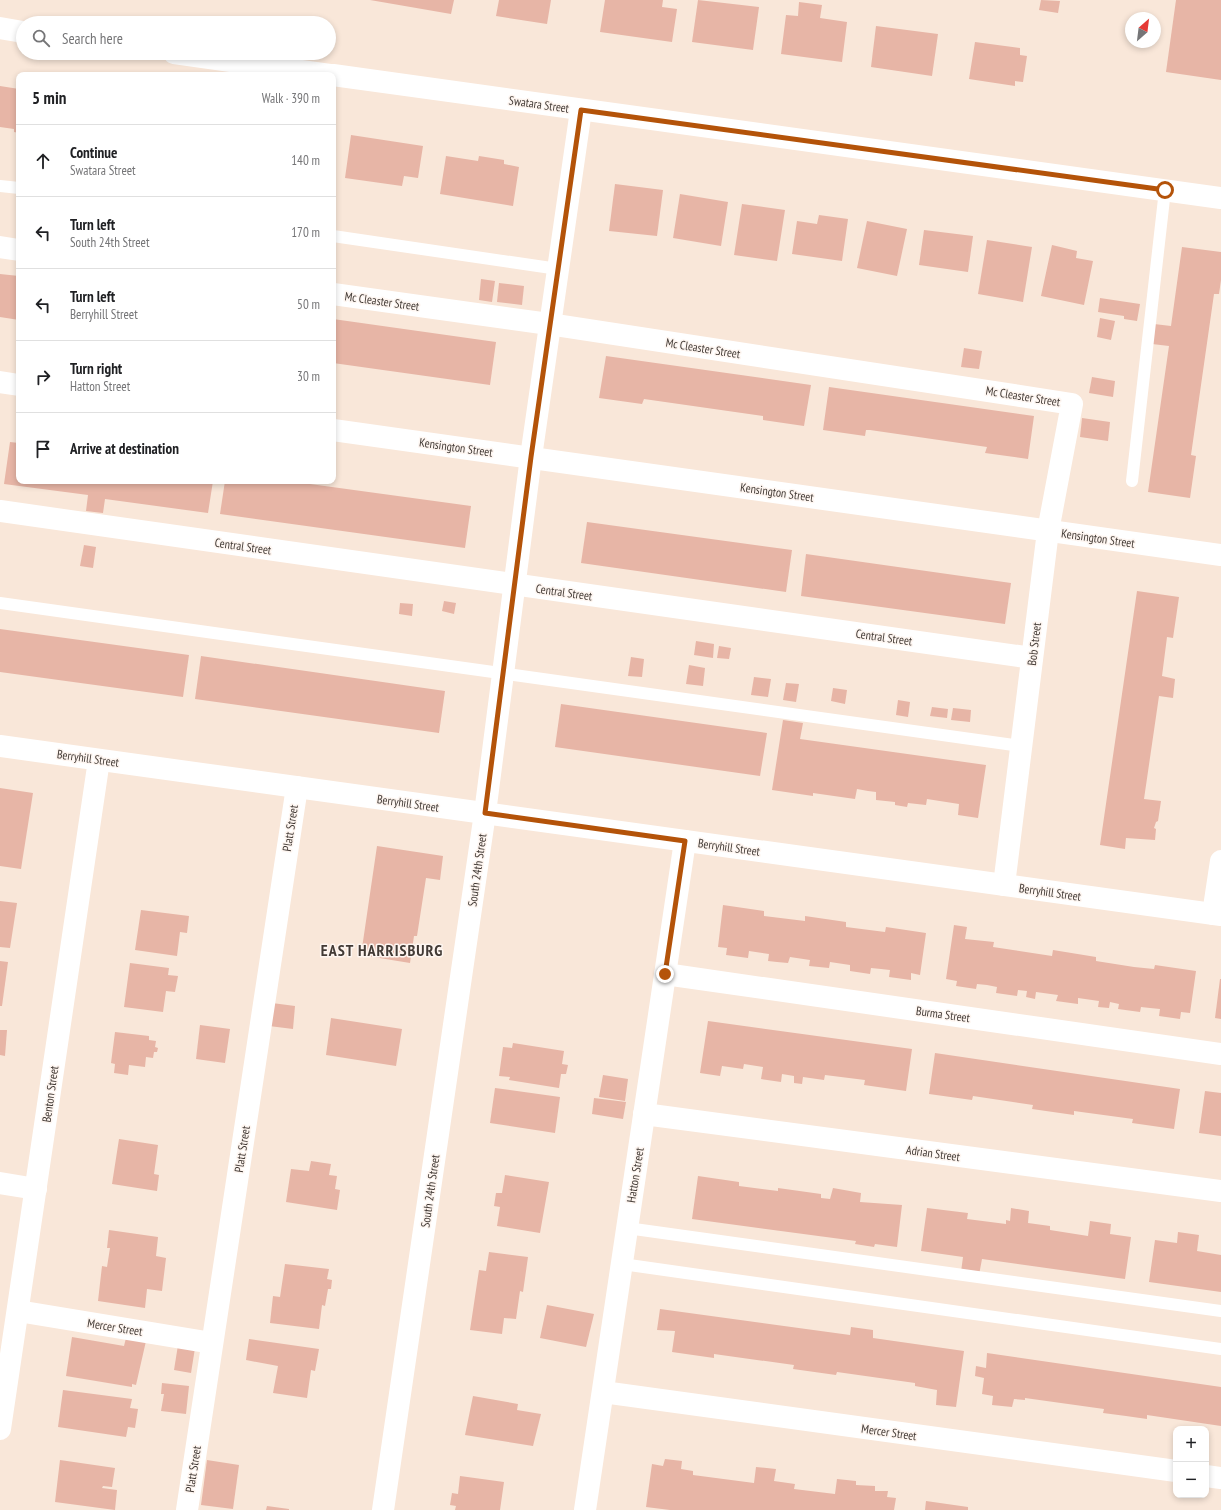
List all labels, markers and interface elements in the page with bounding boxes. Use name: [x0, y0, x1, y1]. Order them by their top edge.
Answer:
north arrow: [1125, 12, 1161, 48]
search box: [16, 16, 336, 60]
icon: search: [30, 27, 52, 49]
text: Search here: [62, 29, 123, 48]
text: 5 min: [32, 87, 66, 109]
text: Walk · 390 m: [262, 90, 320, 107]
street label: Swatara Street: [508, 92, 571, 116]
text: Continue: [70, 143, 117, 162]
icon: ahead: [32, 150, 54, 172]
text: 140 m: [291, 152, 320, 169]
text: Swatara Street: [70, 162, 136, 179]
route start: [1156, 181, 1174, 199]
text: Turn left: [70, 215, 115, 234]
icon: left: [32, 222, 54, 244]
text: 170 m: [291, 224, 320, 241]
text: South 24th Street: [70, 234, 150, 251]
text: Turn left: [70, 287, 115, 306]
street label: Mc Cleaster Street: [344, 288, 421, 314]
icon: left: [32, 294, 54, 316]
text: 50 m: [297, 296, 320, 313]
text: Berryhill Street: [70, 306, 138, 323]
street label: Mc Cleaster Street: [665, 335, 742, 361]
text: Turn right: [70, 359, 122, 378]
icon: right: [32, 366, 54, 388]
text: 30 m: [297, 368, 320, 385]
text: Hatton Street: [70, 378, 130, 395]
street label: Mc Cleaster Street: [985, 383, 1062, 409]
street label: Kensington Street: [418, 434, 494, 460]
icon: arrive: [32, 438, 54, 460]
text: Arrive at destination: [70, 439, 179, 458]
street label: Kensington Street: [739, 479, 815, 505]
street label: Kensington Street: [1060, 525, 1136, 551]
street label: Central Street: [214, 535, 273, 557]
street label: Central Street: [535, 581, 594, 603]
street label: Bob Street: [1024, 621, 1044, 666]
street label: Central Street: [855, 626, 914, 648]
street label: Berryhill Street: [56, 746, 121, 770]
street label: Berryhill Street: [376, 791, 441, 815]
street label: Platt Street: [279, 803, 301, 852]
street label: South 24th Street: [464, 832, 490, 907]
street label: Berryhill Street: [697, 835, 762, 859]
street label: Berryhill Street: [1018, 880, 1083, 904]
district label: EAST HARRISBURG: [321, 940, 443, 960]
route end: [656, 965, 674, 983]
street label: Burma Street: [915, 1003, 972, 1025]
street label: Benton Street: [39, 1064, 61, 1123]
street label: Platt Street: [231, 1124, 253, 1173]
street label: Adrian Street: [905, 1142, 962, 1164]
street label: Hatton Street: [623, 1146, 647, 1204]
street label: South 24th Street: [417, 1153, 443, 1228]
street label: Mercer Street: [86, 1315, 144, 1339]
street label: Mercer Street: [860, 1421, 918, 1443]
map controls: [1173, 1426, 1209, 1498]
button: +: [1173, 1426, 1209, 1462]
street label: Platt Street: [182, 1444, 204, 1493]
button: −: [1173, 1462, 1209, 1498]

